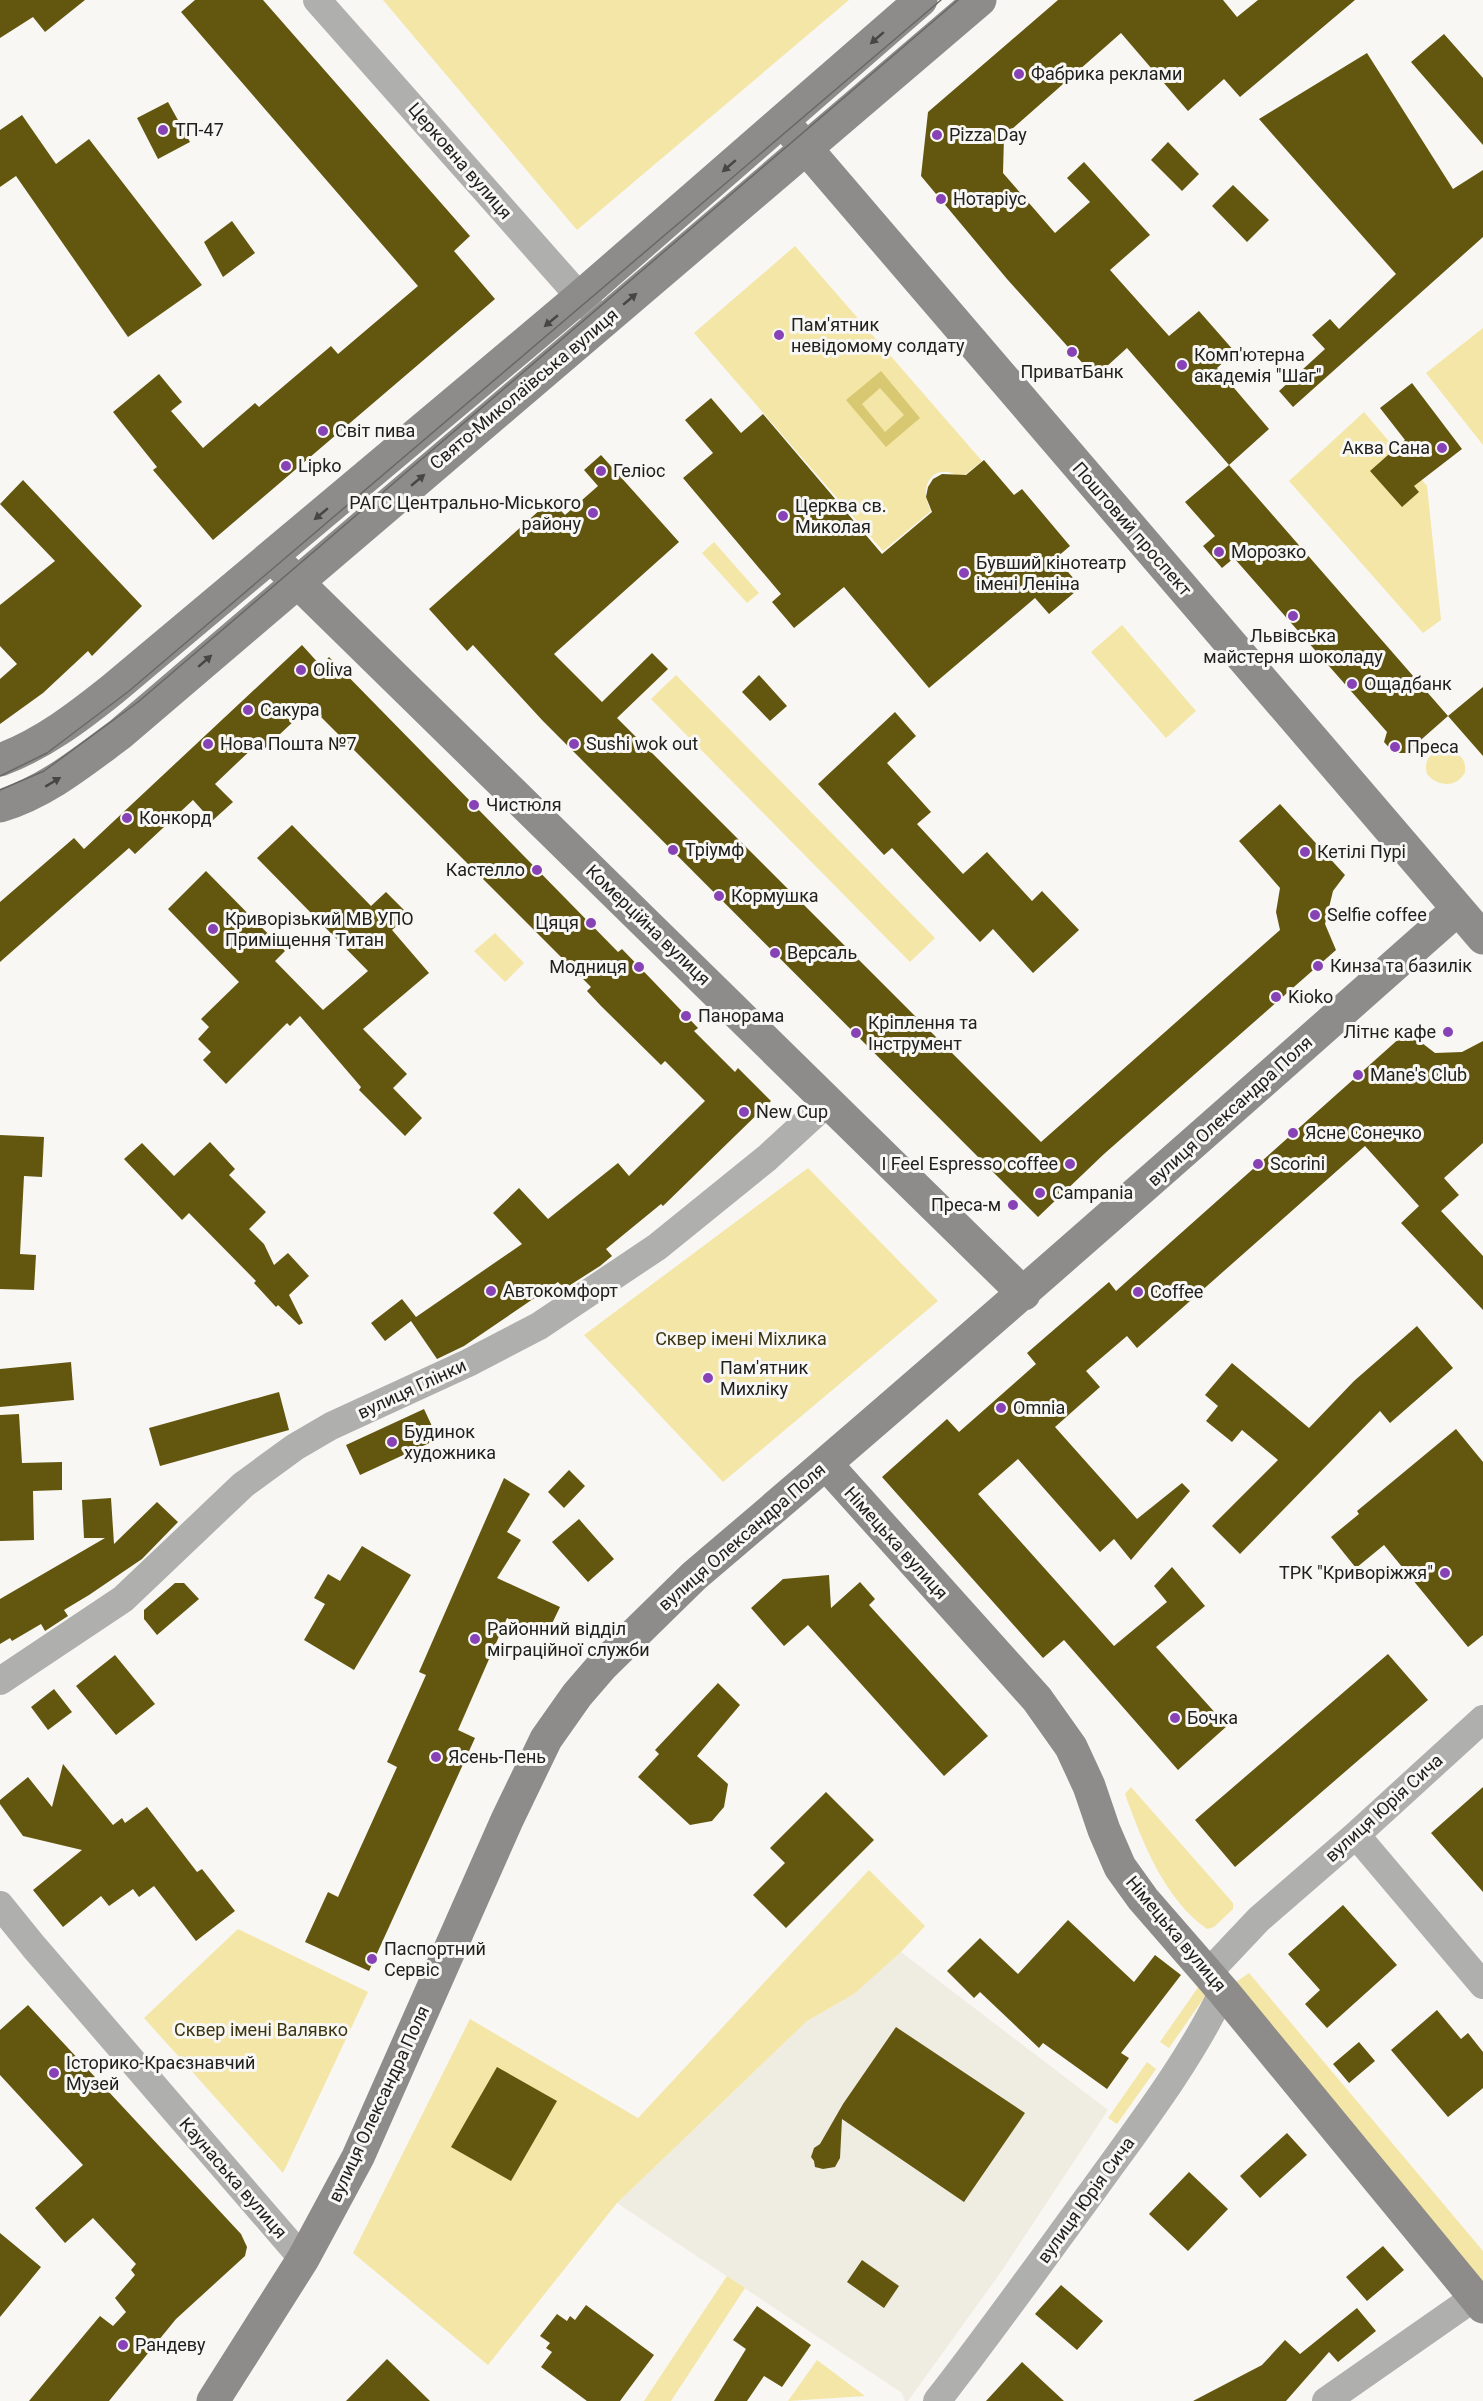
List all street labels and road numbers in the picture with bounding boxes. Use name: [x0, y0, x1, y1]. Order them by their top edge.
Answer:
street label: Церковна вулиця: [404, 98, 517, 223]
street label: Свято-Миколаївська вулиця: [425, 304, 622, 474]
street label: Поштовий проспект: [1069, 458, 1196, 600]
street label: Комерційна вулиця: [582, 860, 715, 989]
street label: вулиця Олександра Поля: [1143, 1031, 1316, 1190]
street label: вулиця Глінки: [354, 1354, 469, 1423]
street label: вулиця Олександра Поля: [654, 1458, 829, 1615]
street label: Німецька вулиця: [840, 1482, 952, 1603]
street label: вулиця Юрія Сича: [1321, 1749, 1447, 1866]
street label: Німецька вулиця: [1122, 1872, 1231, 1996]
street label: вулиця Олександра Поля: [324, 2002, 433, 2205]
street label: Каунаська вулиця: [175, 2113, 291, 2242]
street label: вулиця Юрія Сича: [1033, 2133, 1138, 2267]

